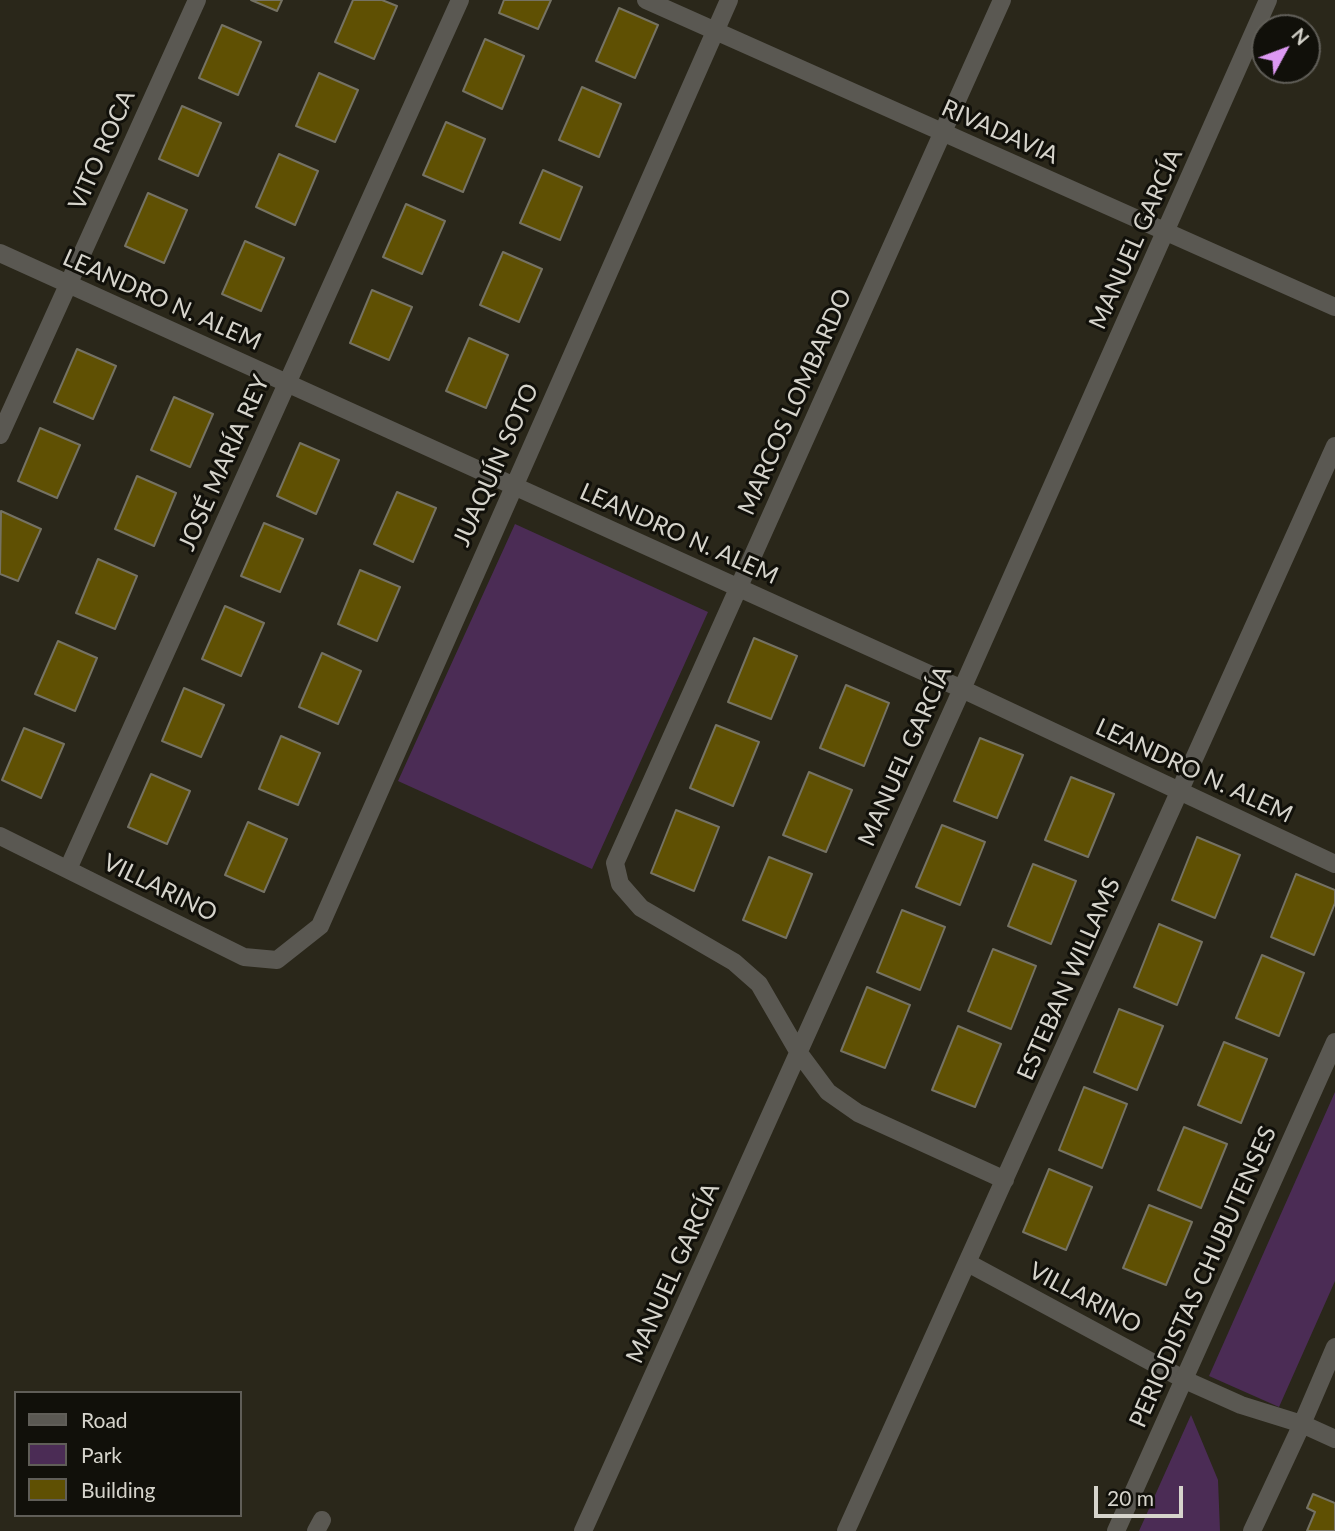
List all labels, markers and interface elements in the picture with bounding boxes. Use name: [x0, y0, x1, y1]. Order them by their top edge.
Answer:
north arrow: [1251, 14, 1321, 84]
text: N: [1287, 23, 1314, 49]
street label: VITO ROCA: [63, 86, 141, 214]
street label: RIVADAVIA: [937, 93, 1063, 171]
street label: MANUEL GARCÍA: [1083, 144, 1189, 334]
street label: LEANDRO N. ALEM: [58, 243, 266, 357]
street label: MARCOS LOMBARDO: [732, 284, 858, 520]
street label: JOSÉ MARÍA REY: [172, 371, 276, 555]
street label: JUAQUÍN SOTO: [447, 379, 545, 551]
street label: LEANDRO N. ALEM: [575, 477, 783, 591]
street label: MANUEL GARCÍA: [852, 661, 958, 851]
street label: LEANDRO N. ALEM: [1091, 713, 1297, 829]
street label: VILLARINO: [98, 848, 222, 928]
street label: ESTEBAN WILLAMS: [1011, 873, 1127, 1085]
street label: PERIODISTAS CHUBUTENSES: [1123, 1122, 1283, 1432]
street label: MANUEL GARCÍA: [620, 1178, 726, 1368]
street label: VILLARINO: [1024, 1256, 1146, 1340]
legend: [14, 1391, 242, 1517]
text: Road: [81, 1407, 128, 1432]
text: Park: [81, 1442, 122, 1467]
scale bar: [1097, 1472, 1186, 1516]
text: Building: [81, 1477, 156, 1502]
text: 20 m: [1107, 1485, 1154, 1510]

